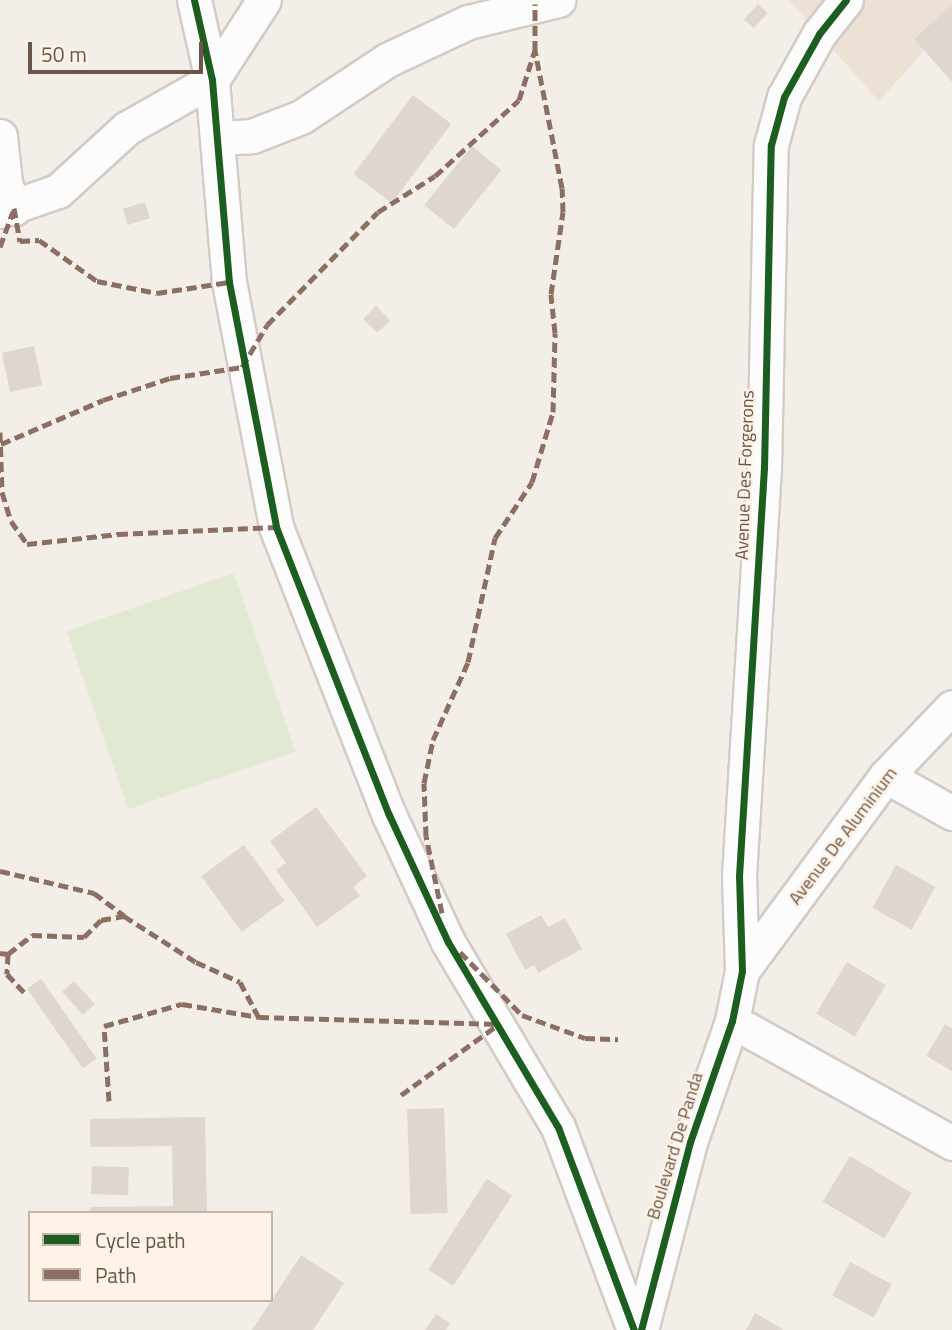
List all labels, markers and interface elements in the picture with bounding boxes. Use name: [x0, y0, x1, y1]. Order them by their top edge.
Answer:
scale bar: [32, 28, 206, 72]
text: 50 m: [41, 38, 87, 70]
street label: Avenue Des Forgerons: [731, 390, 759, 560]
street label: Avenue De Aluminium: [784, 763, 902, 909]
street label: Boulevard De Panda: [642, 1070, 708, 1222]
legend: [28, 1211, 273, 1302]
text: Cycle path: [95, 1224, 186, 1256]
text: Path: [95, 1259, 137, 1291]

